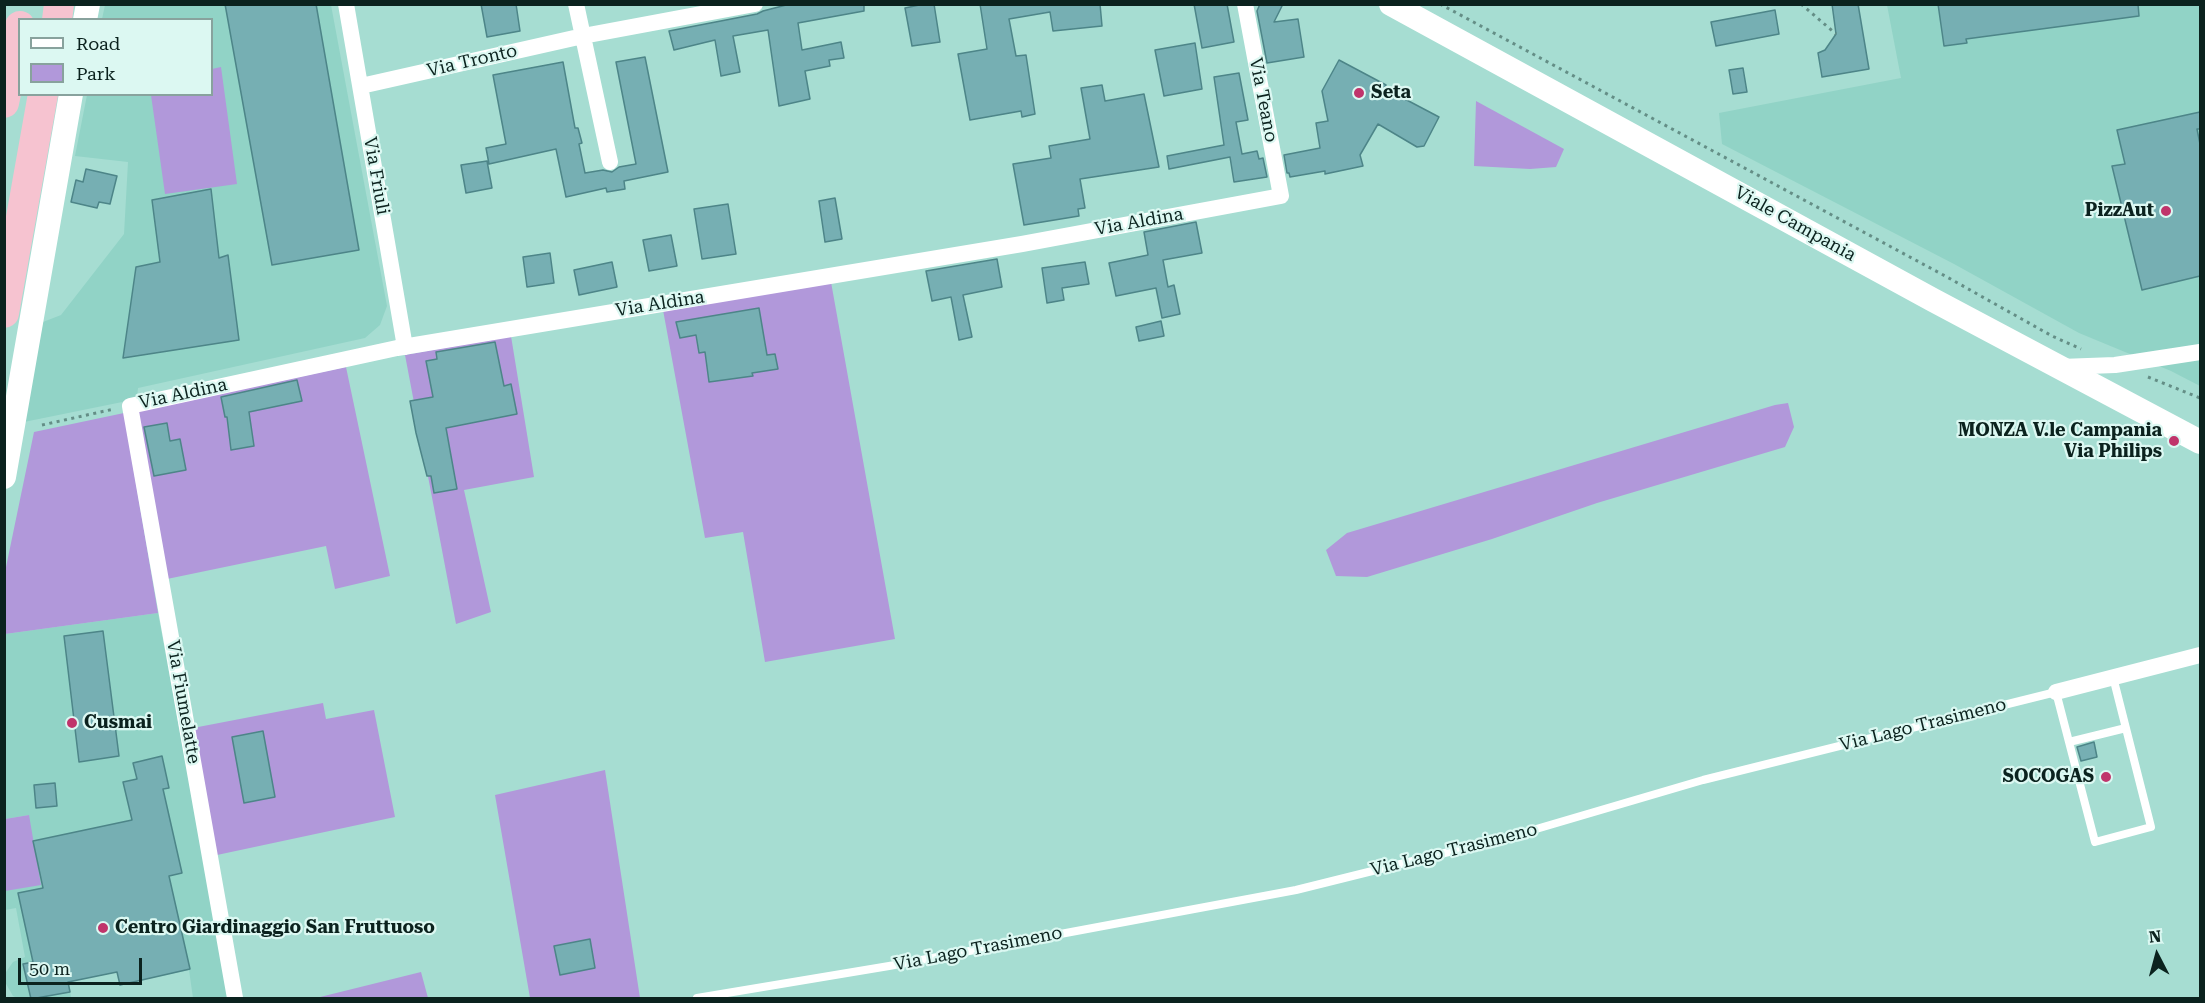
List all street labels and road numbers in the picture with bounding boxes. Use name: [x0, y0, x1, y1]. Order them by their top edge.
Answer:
street label: Via Tronto: [425, 40, 519, 82]
street label: Via Teano: [1244, 56, 1282, 144]
street label: Via Friuli: [359, 135, 393, 217]
street label: Viale Campania: [1730, 182, 1860, 266]
street label: Via Aldina: [1093, 204, 1185, 240]
street label: Via Aldina: [614, 286, 706, 322]
street label: Via Aldina: [137, 374, 229, 414]
street label: Via Fiumelatte: [162, 639, 204, 765]
street label: Via Lago Trasimeno: [1837, 694, 2009, 756]
street label: Via Lago Trasimeno: [1368, 819, 1540, 881]
street label: Via Lago Trasimeno: [892, 922, 1064, 976]

